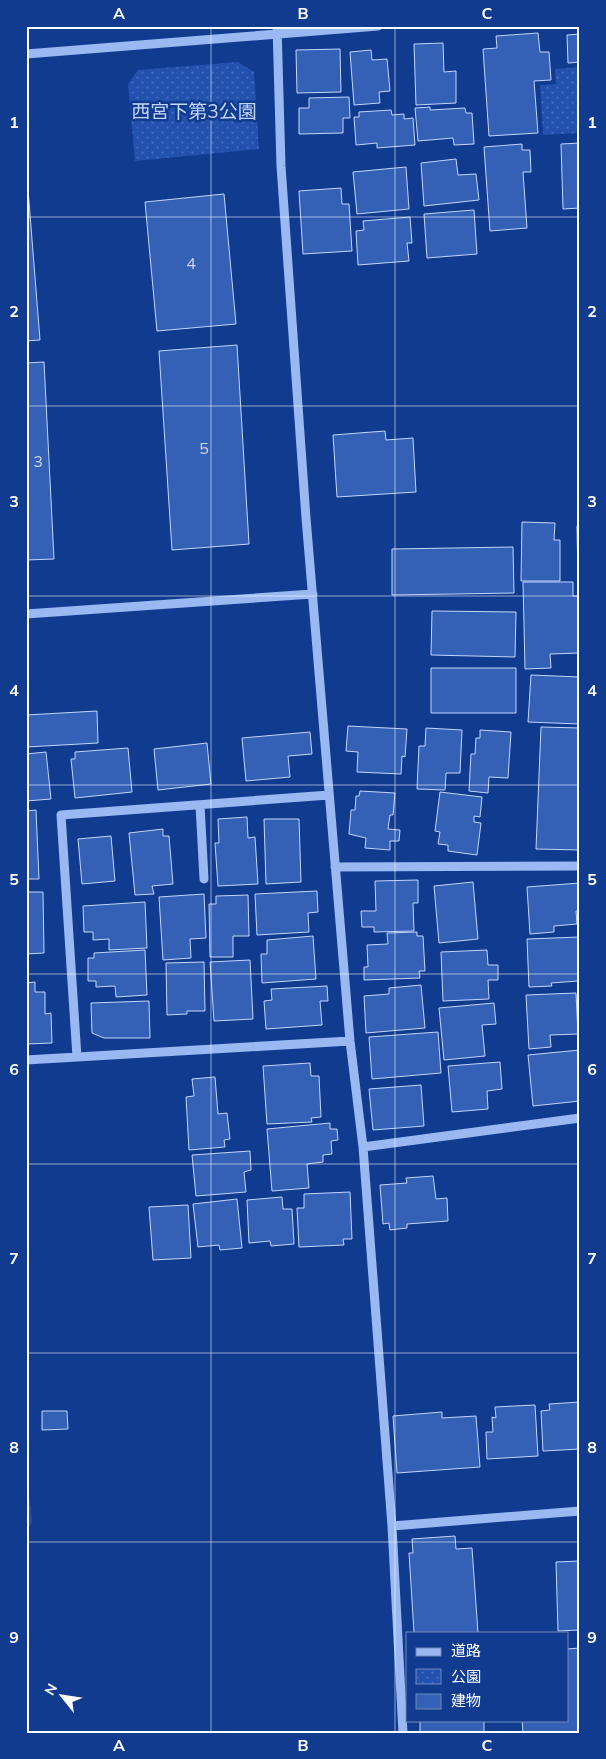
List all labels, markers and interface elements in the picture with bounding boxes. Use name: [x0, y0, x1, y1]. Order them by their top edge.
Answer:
text: A: [113, 3, 125, 23]
text: B: [297, 3, 309, 23]
text: C: [482, 3, 493, 23]
park label: 西宮下第3公園: [131, 99, 257, 123]
text: 1: [9, 112, 19, 132]
text: 1: [587, 112, 597, 132]
house number: 4: [186, 253, 196, 273]
text: 2: [9, 301, 19, 321]
text: 2: [587, 301, 597, 321]
house number: 5: [199, 438, 209, 458]
house number: 3: [33, 451, 43, 471]
text: 3: [9, 491, 19, 511]
text: 3: [587, 491, 597, 511]
text: 4: [9, 680, 19, 700]
text: 4: [587, 680, 597, 700]
text: 5: [9, 869, 19, 889]
text: 5: [587, 869, 597, 889]
text: 6: [9, 1059, 19, 1079]
text: 6: [587, 1059, 597, 1079]
text: 7: [9, 1248, 19, 1268]
text: 7: [587, 1248, 597, 1268]
text: 8: [9, 1437, 19, 1457]
text: 8: [587, 1437, 597, 1457]
text: 9: [9, 1627, 19, 1647]
text: 9: [587, 1627, 597, 1647]
legend: [406, 1632, 568, 1722]
text: 道路: [451, 1641, 481, 1660]
text: 公園: [451, 1667, 481, 1686]
north arrow: [38, 1672, 88, 1722]
text: N: [40, 1680, 61, 1699]
text: 建物: [451, 1691, 481, 1710]
text: A: [113, 1735, 125, 1755]
text: B: [297, 1735, 309, 1755]
text: C: [482, 1735, 493, 1755]

